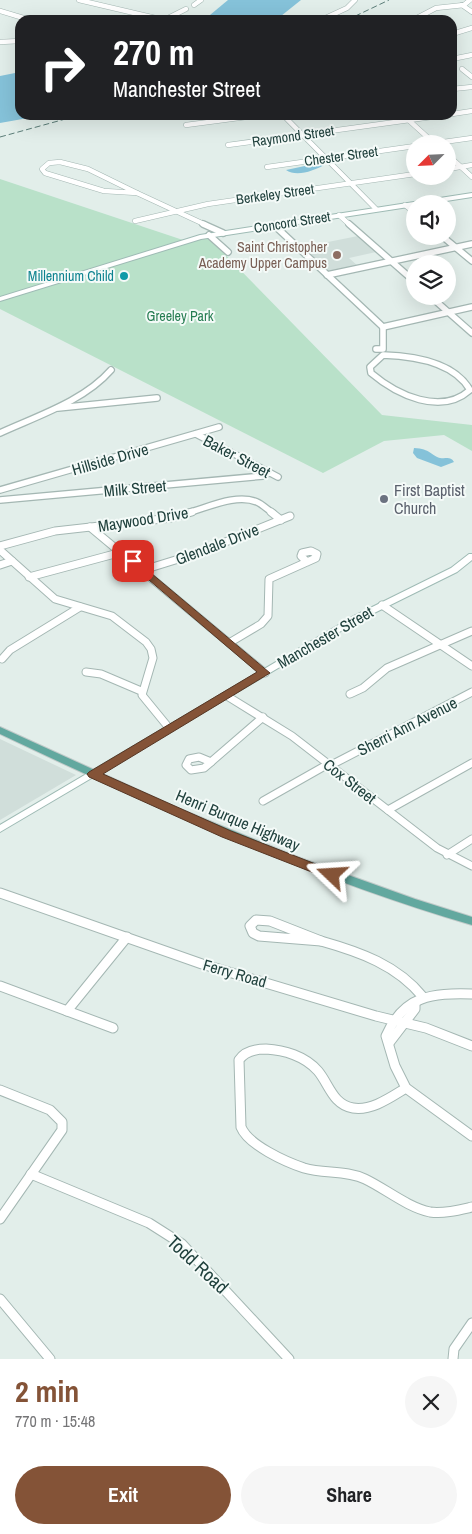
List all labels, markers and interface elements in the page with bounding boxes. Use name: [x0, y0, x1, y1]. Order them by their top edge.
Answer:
text: 270 m: [113, 29, 194, 76]
icon: right: [30, 35, 95, 100]
text: Manchester Street: [113, 74, 260, 104]
street label: Raymond Street: [251, 121, 335, 151]
north arrow: [406, 135, 456, 185]
map controls: [406, 135, 456, 305]
street label: Chester Street: [303, 142, 379, 170]
street label: Berkeley Street: [235, 180, 315, 208]
button: sound: [406, 195, 456, 245]
street label: Concord Street: [252, 207, 332, 237]
place label: Saint Christopher Academy Upper Campus: [198, 238, 327, 272]
marker: Saint Christopher Academy Upper Campus: [331, 249, 343, 261]
button: layers: [406, 255, 456, 305]
place label: Millennium Child: [28, 267, 114, 285]
marker: Millennium Child: [118, 270, 130, 282]
park label: Greeley Park: [147, 307, 214, 325]
street label: Baker Street: [200, 429, 275, 483]
street label: Hillside Drive: [69, 438, 151, 480]
street label: Milk Street: [103, 474, 168, 502]
place label: First Baptist Church: [394, 479, 465, 519]
marker: First Baptist Church: [378, 493, 390, 505]
street label: Maywood Drive: [96, 501, 190, 537]
street label: Glendale Drive: [172, 518, 262, 570]
pin: [112, 540, 154, 582]
icon: arrive: [119, 547, 147, 575]
street label: Manchester Street: [273, 600, 377, 673]
street label: Sherri Ann Avenue: [353, 691, 461, 761]
street label: Cox Street: [319, 753, 381, 809]
street label: Henri Burque Highway: [173, 784, 304, 856]
position arrow: [305, 848, 357, 900]
street label: Ferry Road: [201, 953, 269, 993]
street label: Todd Road: [162, 1229, 234, 1299]
text: 2 min: [15, 1371, 79, 1411]
button: close: [405, 1376, 457, 1428]
text: 770 m · 15:48: [15, 1410, 95, 1432]
button: Exit: [15, 1466, 231, 1524]
button: Share: [241, 1466, 457, 1524]

